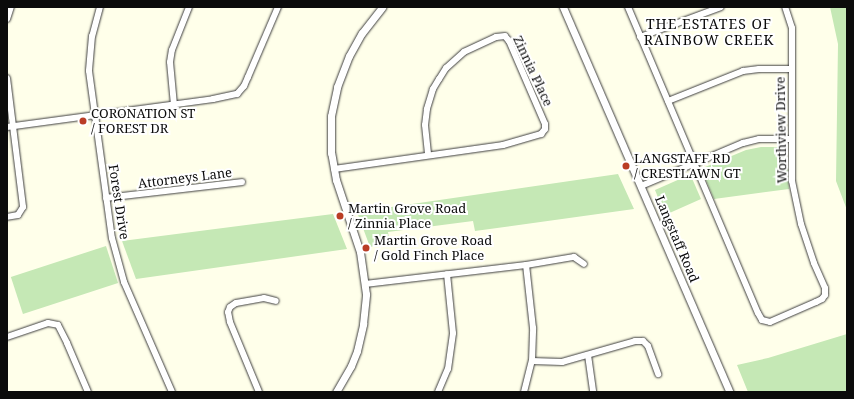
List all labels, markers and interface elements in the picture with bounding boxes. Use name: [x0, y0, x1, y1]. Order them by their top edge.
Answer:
district label: THE ESTATES OF RAINBOW CREEK: [644, 16, 774, 48]
street label: Zinnia Place: [510, 33, 556, 109]
street label: Worthview Drive: [772, 77, 790, 183]
place label: CORONATION ST / FOREST DR: [91, 106, 195, 137]
marker: CORONATION ST / FOREST DR: [78, 116, 88, 126]
place label: LANGSTAFF RD / CRESTLAWN GT: [634, 151, 741, 182]
marker: LANGSTAFF RD / CRESTLAWN GT: [621, 161, 631, 171]
street label: Forest Drive: [105, 163, 133, 241]
street label: Attorneys Lane: [137, 164, 233, 192]
street label: Langstaff Road: [652, 193, 702, 285]
place label: Martin Grove Road / Zinnia Place: [348, 201, 466, 232]
marker: Martin Grove Road / Zinnia Place: [335, 211, 345, 221]
place label: Martin Grove Road / Gold Finch Place: [374, 233, 492, 264]
marker: Martin Grove Road / Gold Finch Place: [361, 243, 371, 253]

